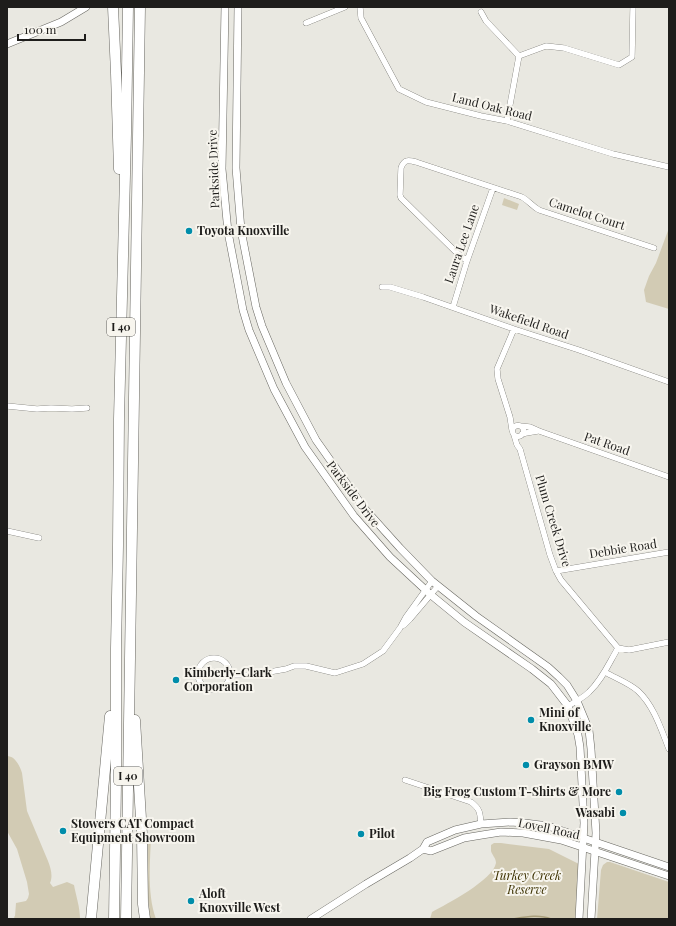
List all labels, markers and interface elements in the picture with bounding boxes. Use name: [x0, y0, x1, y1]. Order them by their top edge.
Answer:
scale bar: [18, 16, 85, 42]
text: 100 m: [24, 21, 57, 37]
street label: Land Oak Road: [451, 88, 534, 124]
street label: Parkside Drive: [204, 129, 222, 209]
street label: Camelot Court: [547, 193, 628, 233]
street label: Laura Lee Lane: [440, 202, 482, 285]
place label: Toyota Knoxville: [197, 222, 289, 238]
marker: Toyota Knoxville: [184, 226, 194, 236]
street label: Wakefield Road: [487, 300, 571, 342]
road number: I 40: [107, 318, 135, 336]
street label: Pat Road: [582, 428, 632, 458]
street label: Parkside Drive: [324, 457, 384, 530]
street label: Plum Creek Drive: [532, 473, 576, 569]
street label: Debbie Road: [588, 535, 658, 561]
place label: Kimberly-Clark Corporation: [184, 664, 273, 694]
marker: Kimberly-Clark Corporation: [171, 675, 181, 685]
place label: Mini of Knoxville: [539, 704, 591, 734]
marker: Mini of Knoxville: [526, 715, 536, 725]
place label: Grayson BMW: [534, 756, 614, 772]
marker: Grayson BMW: [521, 760, 531, 770]
road number: I 40: [114, 767, 142, 785]
place label: Big Frog Custom T-Shirts & More: [423, 783, 611, 799]
marker: Big Frog Custom T-Shirts & More: [614, 787, 624, 797]
place label: Wasabi: [574, 804, 615, 820]
marker: Wasabi: [618, 808, 628, 818]
street label: Lovell Road: [517, 814, 581, 842]
place label: Stowers CAT Compact Equipment Showroom: [71, 815, 195, 845]
place label: Pilot: [369, 825, 396, 841]
marker: Stowers CAT Compact Equipment Showroom: [58, 826, 68, 836]
marker: Pilot: [356, 829, 366, 839]
park label: Turkey Creek Reserve: [493, 867, 561, 897]
place label: Aloft Knoxville West: [198, 885, 281, 915]
marker: Aloft Knoxville West: [186, 896, 196, 906]

